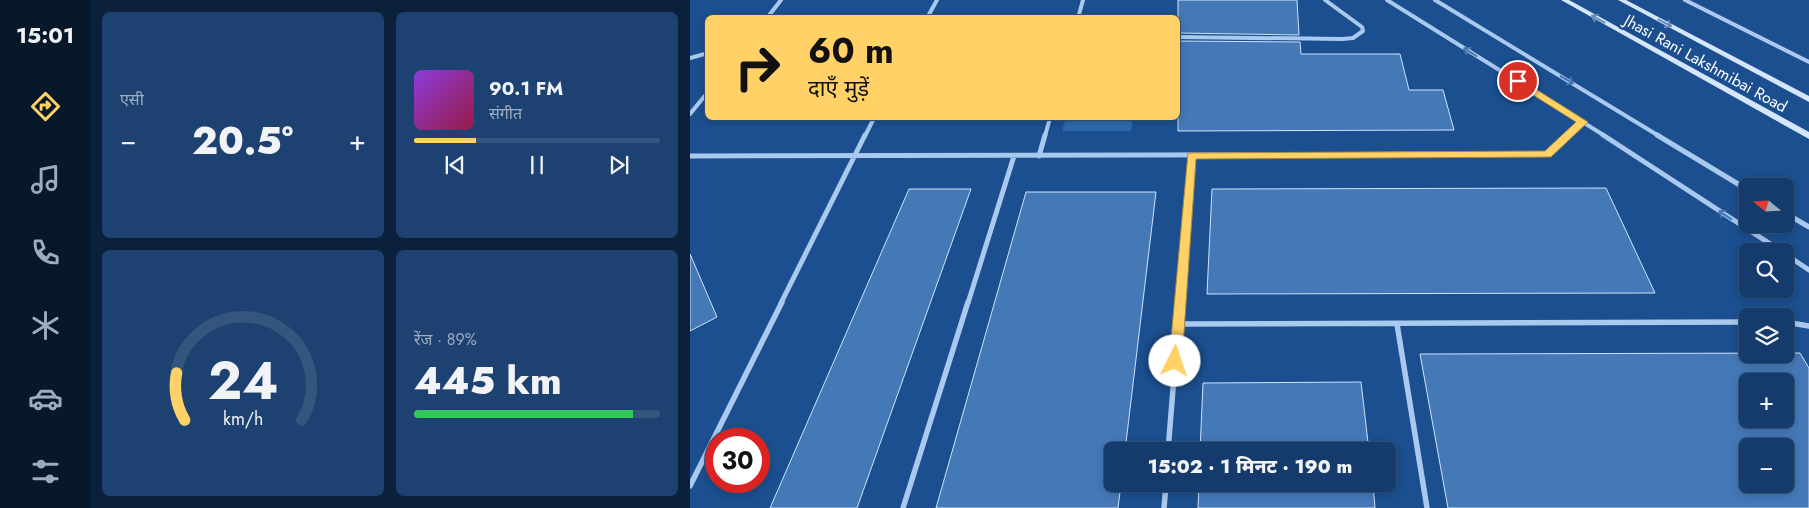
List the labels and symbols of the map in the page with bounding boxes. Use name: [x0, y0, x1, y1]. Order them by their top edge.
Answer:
street label: Jhasi Rani Lakshmibai Road: [1618, 8, 1791, 118]
one-way arrow: [1591, 14, 1606, 23]
one-way arrow: [1657, 18, 1672, 28]
one-way arrow: [1464, 46, 1478, 56]
pin: [1497, 60, 1539, 102]
one-way arrow: [1559, 75, 1573, 85]
north arrow: [1739, 178, 1794, 232]
one-way arrow: [1719, 210, 1733, 220]
position arrow: [1148, 334, 1200, 386]
speed limit sign: 30: [705, 428, 770, 493]

